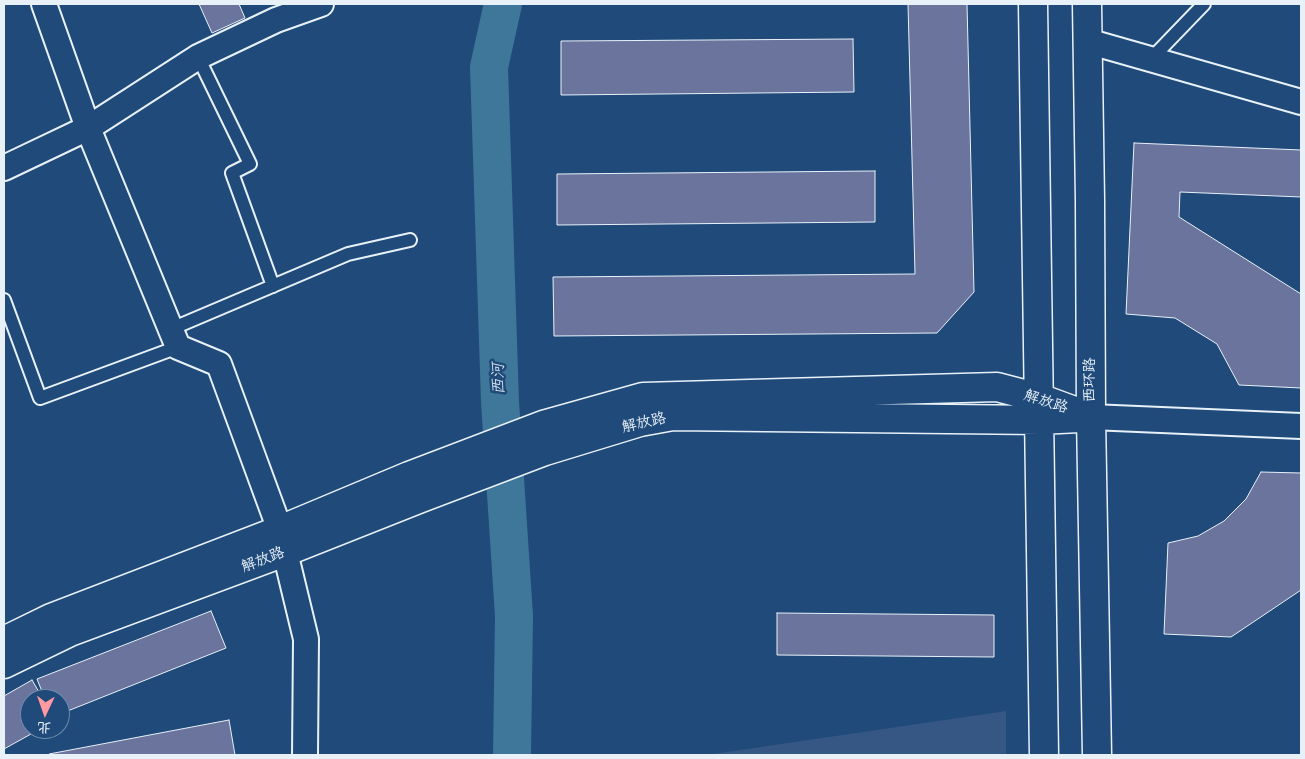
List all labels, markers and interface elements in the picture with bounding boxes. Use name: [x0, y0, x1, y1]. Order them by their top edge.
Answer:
street label: 西环路: [1081, 358, 1099, 402]
water label: 西河: [489, 363, 509, 395]
street label: 解放路: [1022, 386, 1070, 418]
street label: 解放路: [620, 409, 668, 437]
street label: 解放路: [239, 544, 287, 576]
north arrow: [20, 689, 70, 739]
text: 北: [37, 719, 52, 738]

